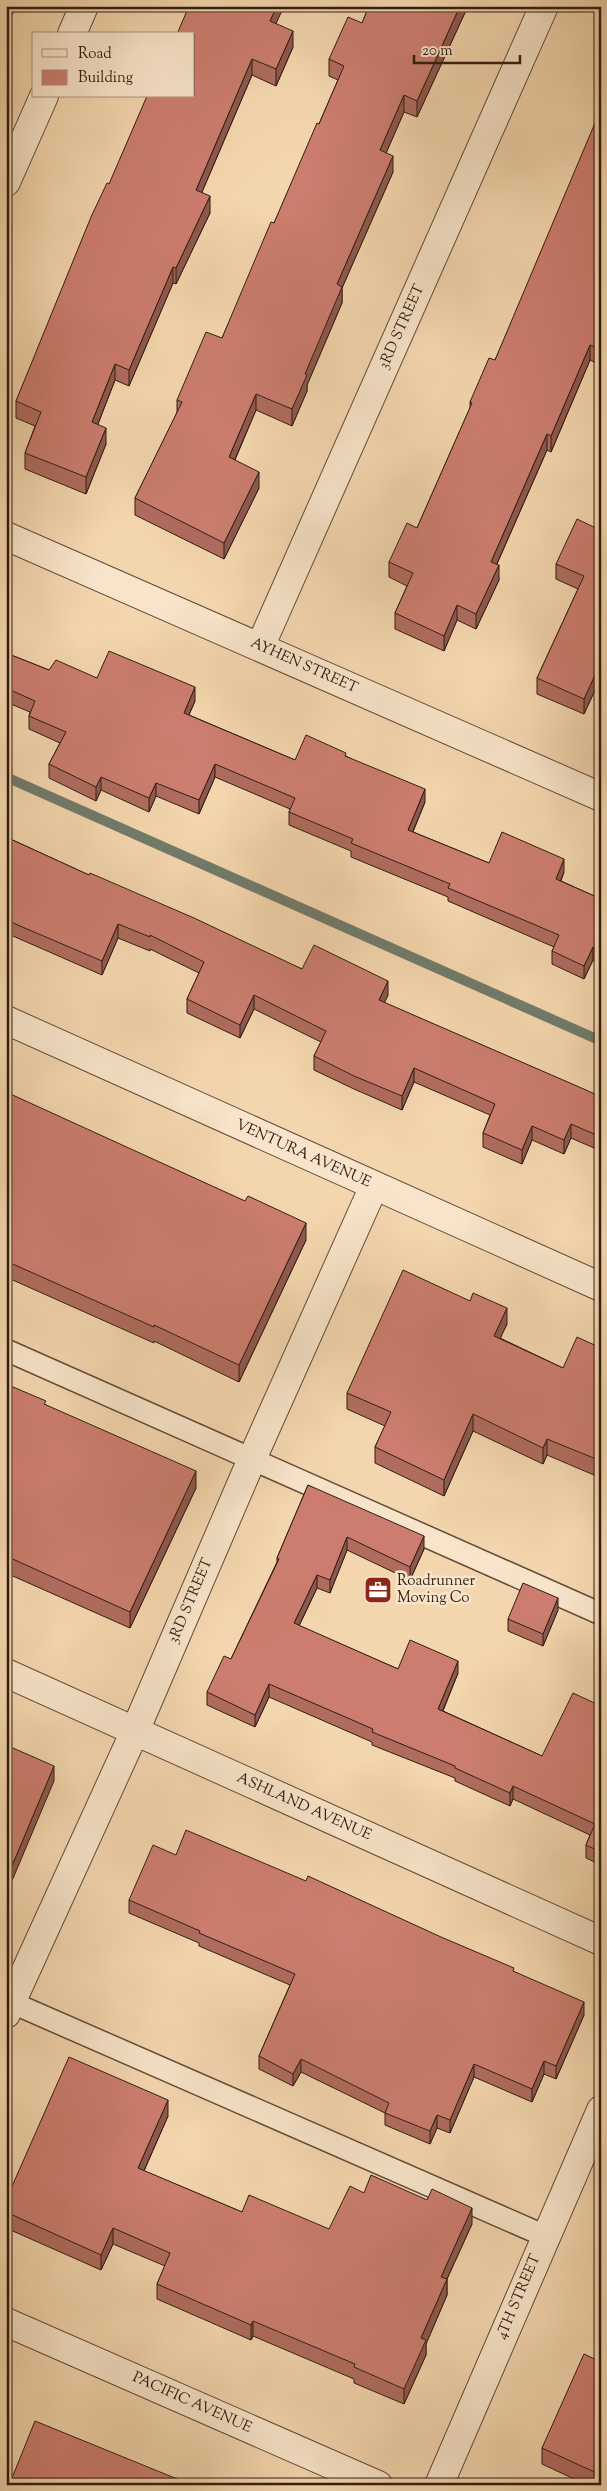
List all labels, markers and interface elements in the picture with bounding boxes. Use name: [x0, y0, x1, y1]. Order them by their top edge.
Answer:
legend: [32, 32, 195, 98]
scale bar: [414, 32, 521, 64]
text: 20 m: [422, 41, 453, 62]
text: Road: [78, 44, 112, 65]
text: Building: [78, 68, 133, 89]
street label: 3RD STREET: [374, 281, 430, 373]
street label: AYHEN STREET: [247, 633, 362, 699]
street label: VENTURA AVENUE: [232, 1115, 374, 1193]
street label: 3RD STREET: [164, 1555, 219, 1647]
place label: Roadrunner Moving Co: [397, 1571, 475, 1609]
office icon: Roadrunner Moving Co: [363, 1575, 393, 1605]
street label: ASHLAND AVENUE: [233, 1768, 375, 1846]
street label: 4TH STREET: [492, 2251, 547, 2343]
street label: PACIFIC AVENUE: [129, 2367, 255, 2439]

